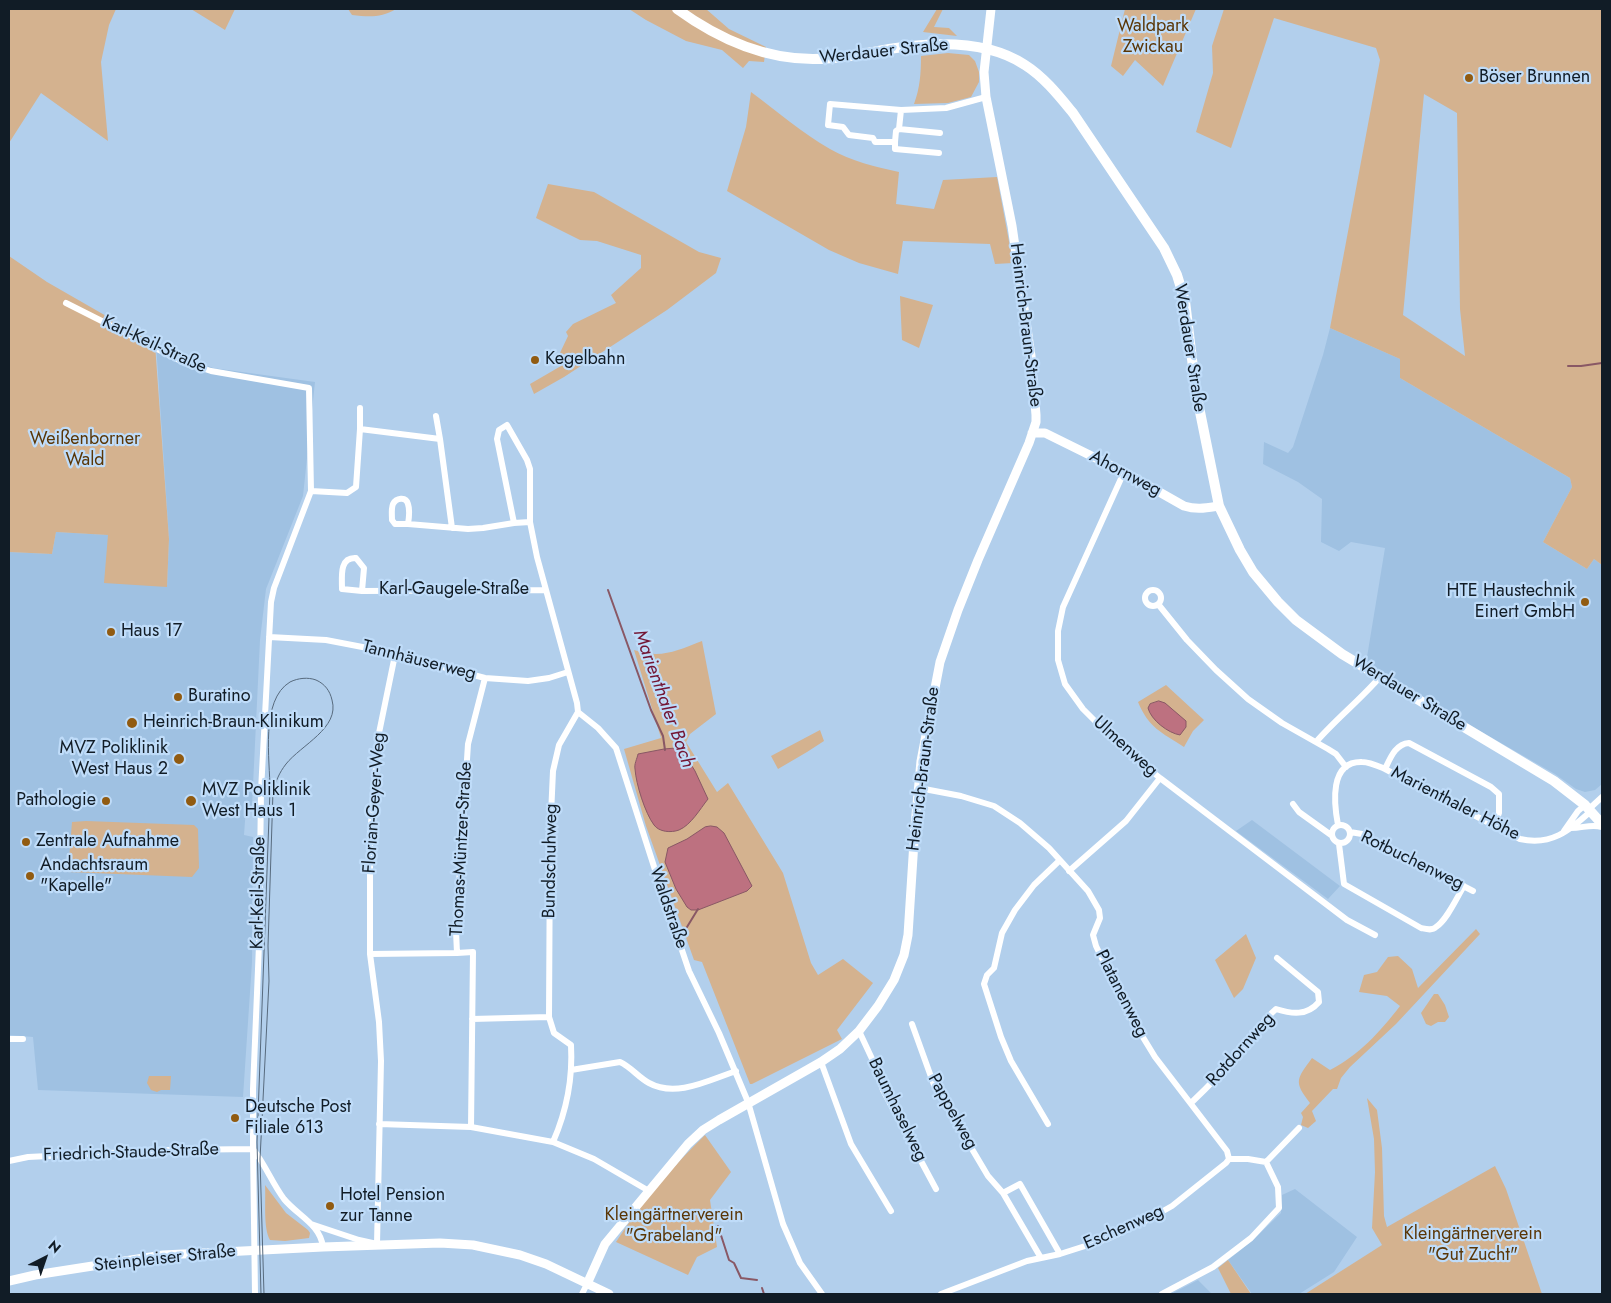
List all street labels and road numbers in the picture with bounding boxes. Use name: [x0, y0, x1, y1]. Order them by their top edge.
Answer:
street label: Werdauer Straße: [818, 34, 950, 70]
street label: Heinrich-Braun-Straße: [1004, 242, 1046, 408]
street label: Werdauer Straße: [1168, 282, 1210, 414]
street label: Karl-Keil-Straße: [98, 311, 210, 379]
street label: Ahornweg: [1085, 446, 1165, 502]
street label: Karl-Gaugele-Straße: [379, 579, 529, 601]
street label: Tannhäuserweg: [360, 636, 478, 686]
street label: Werdauer Straße: [1348, 651, 1470, 737]
street label: Heinrich-Braun-Straße: [903, 686, 945, 852]
street label: Ulmenweg: [1088, 712, 1162, 782]
street label: Florian-Geyer-Weg: [359, 732, 391, 874]
street label: Thomas-Müntzer-Straße: [447, 761, 477, 937]
street label: Marienthaler Höhe: [1387, 762, 1523, 846]
street label: Bundschuhweg: [539, 803, 563, 919]
street label: Rotbuchenweg: [1357, 827, 1467, 895]
street label: Karl-Keil-Straße: [247, 836, 271, 950]
street label: Waldstraße: [644, 864, 692, 952]
street label: Platanenweg: [1090, 947, 1152, 1041]
street label: Rotdornweg: [1202, 1009, 1280, 1091]
street label: Baumhaselweg: [863, 1055, 931, 1165]
street label: Pappelweg: [922, 1070, 982, 1154]
street label: Friedrich-Staude-Straße: [43, 1139, 219, 1167]
street label: Eschenweg: [1081, 1201, 1167, 1255]
street label: Steinpleiser Straße: [93, 1241, 237, 1277]

